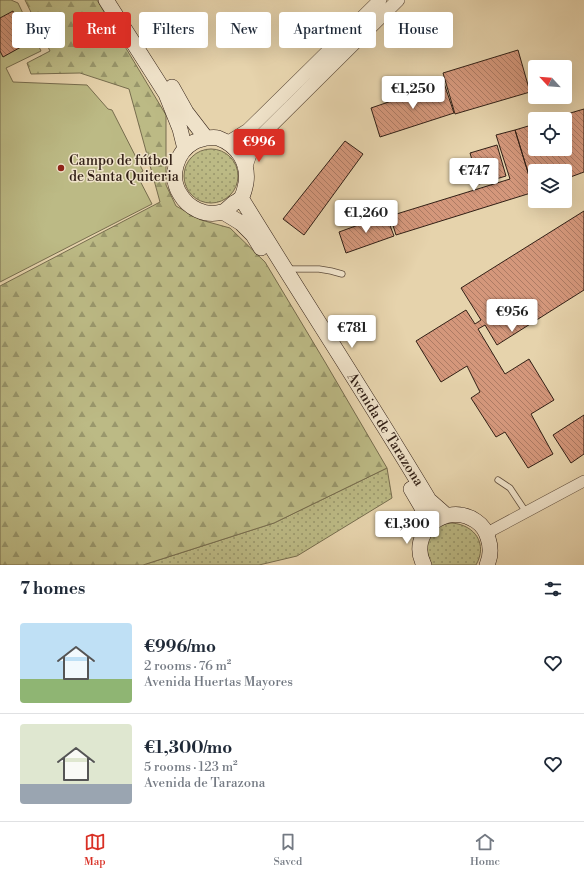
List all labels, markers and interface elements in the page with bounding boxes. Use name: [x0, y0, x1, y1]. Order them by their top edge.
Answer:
chip: Buy: [12, 12, 65, 48]
chip: Rent: [73, 12, 131, 48]
chip: Filters: [139, 12, 208, 48]
chip: New: [216, 12, 271, 48]
chip: Apartment: [279, 12, 376, 48]
chip: House: [384, 12, 453, 48]
north arrow: [528, 60, 572, 104]
map controls: [528, 60, 572, 208]
pin: €1,250: [380, 76, 446, 110]
text: €1,250: [391, 81, 435, 97]
button: locate: [528, 112, 572, 156]
pin: €996: [235, 129, 283, 163]
text: €996: [242, 134, 276, 150]
place label: Campo de fútbol de Santa Quiteria: [69, 152, 180, 186]
pin: €747: [450, 158, 498, 192]
marker: Campo de fútbol de Santa Quiteria: [56, 163, 66, 173]
text: €747: [458, 163, 490, 179]
button: layers: [528, 164, 572, 208]
pin: €1,260: [333, 200, 399, 234]
text: €1,260: [344, 205, 388, 221]
pin: €956: [488, 299, 536, 333]
text: €956: [496, 304, 528, 320]
pin: €781: [328, 315, 376, 349]
text: €781: [337, 320, 367, 336]
street label: Avenida de Tarazona: [342, 368, 428, 491]
pin: €1,300: [374, 511, 440, 545]
text: €1,300: [384, 516, 430, 532]
text: 7 homes: [20, 578, 85, 600]
icon: filters: [542, 578, 564, 600]
text: €996/mo: [144, 636, 216, 658]
icon: home: [52, 639, 100, 687]
icon: heart: [542, 652, 564, 674]
text: 2 rooms · 76 m²: [144, 658, 231, 674]
text: Avenida Huertas Mayores: [144, 674, 293, 690]
text: €1,300/mo: [144, 737, 232, 759]
icon: home: [52, 740, 100, 788]
icon: heart: [542, 753, 564, 775]
text: 5 rooms · 123 m²: [144, 759, 238, 775]
text: Avenida de Tarazona: [144, 775, 265, 791]
tab: Map: [84, 831, 106, 869]
tab: Saved: [273, 831, 302, 869]
tab: Home: [470, 831, 500, 869]

